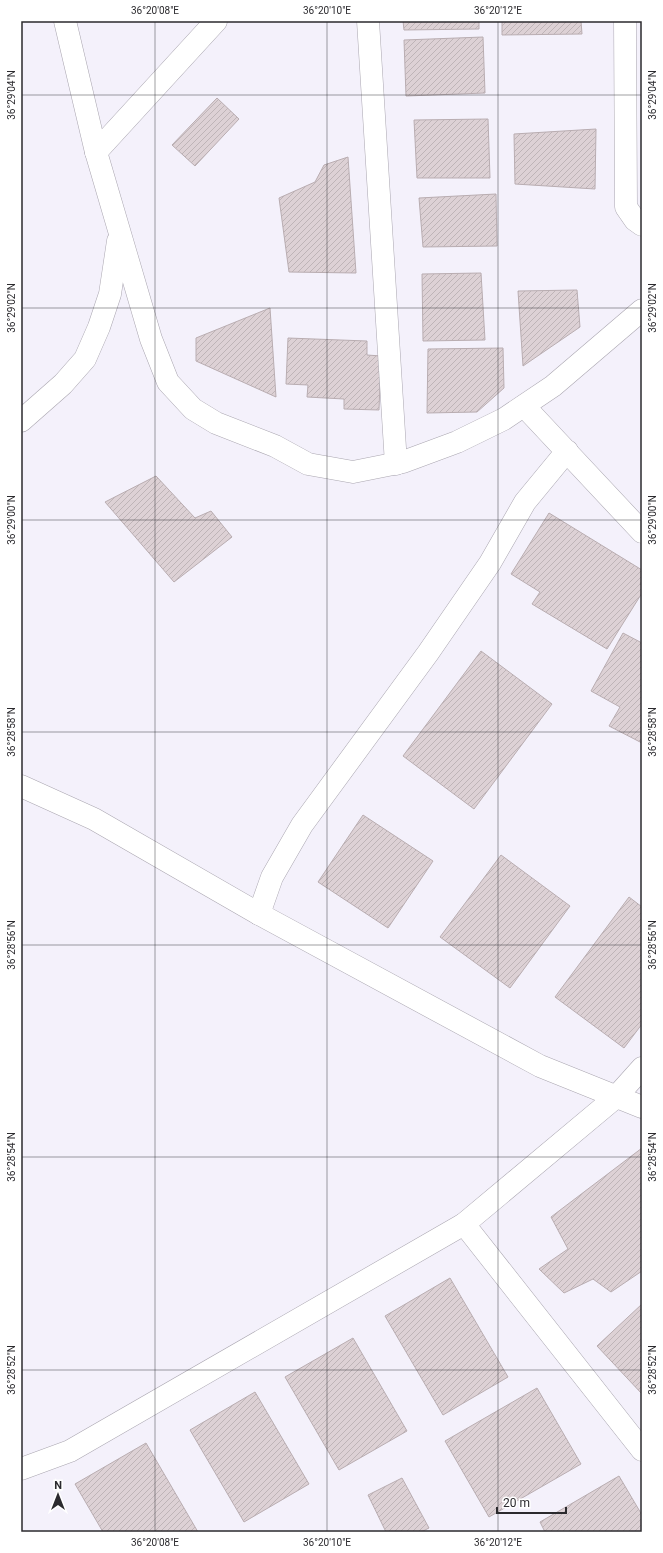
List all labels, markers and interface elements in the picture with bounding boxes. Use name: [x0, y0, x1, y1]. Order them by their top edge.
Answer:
text: 36°20'08"E: [131, 5, 179, 16]
text: 36°20'10"E: [303, 5, 351, 16]
text: 36°20'12"E: [474, 5, 522, 16]
text: 36°29'04"N: [6, 70, 17, 120]
text: 36°29'04"N: [647, 70, 658, 120]
text: 36°29'02"N: [6, 283, 17, 333]
text: 36°29'02"N: [647, 283, 658, 333]
text: 36°29'00"N: [6, 495, 17, 545]
text: 36°29'00"N: [647, 495, 658, 545]
text: 36°28'58"N: [6, 707, 17, 757]
text: 36°28'58"N: [647, 707, 658, 757]
text: 36°28'56"N: [6, 920, 17, 970]
text: 36°28'56"N: [647, 920, 658, 970]
text: 36°28'54"N: [6, 1132, 17, 1182]
text: 36°28'54"N: [647, 1132, 658, 1182]
text: 36°28'52"N: [6, 1345, 17, 1395]
text: 36°28'52"N: [647, 1345, 658, 1395]
north arrow: [38, 1475, 78, 1515]
text: N: [54, 1479, 62, 1492]
scale bar: [497, 1489, 566, 1515]
text: 20 m: [503, 1496, 530, 1510]
text: 36°20'08"E: [131, 1537, 179, 1548]
text: 36°20'10"E: [303, 1537, 351, 1548]
text: 36°20'12"E: [474, 1537, 522, 1548]

